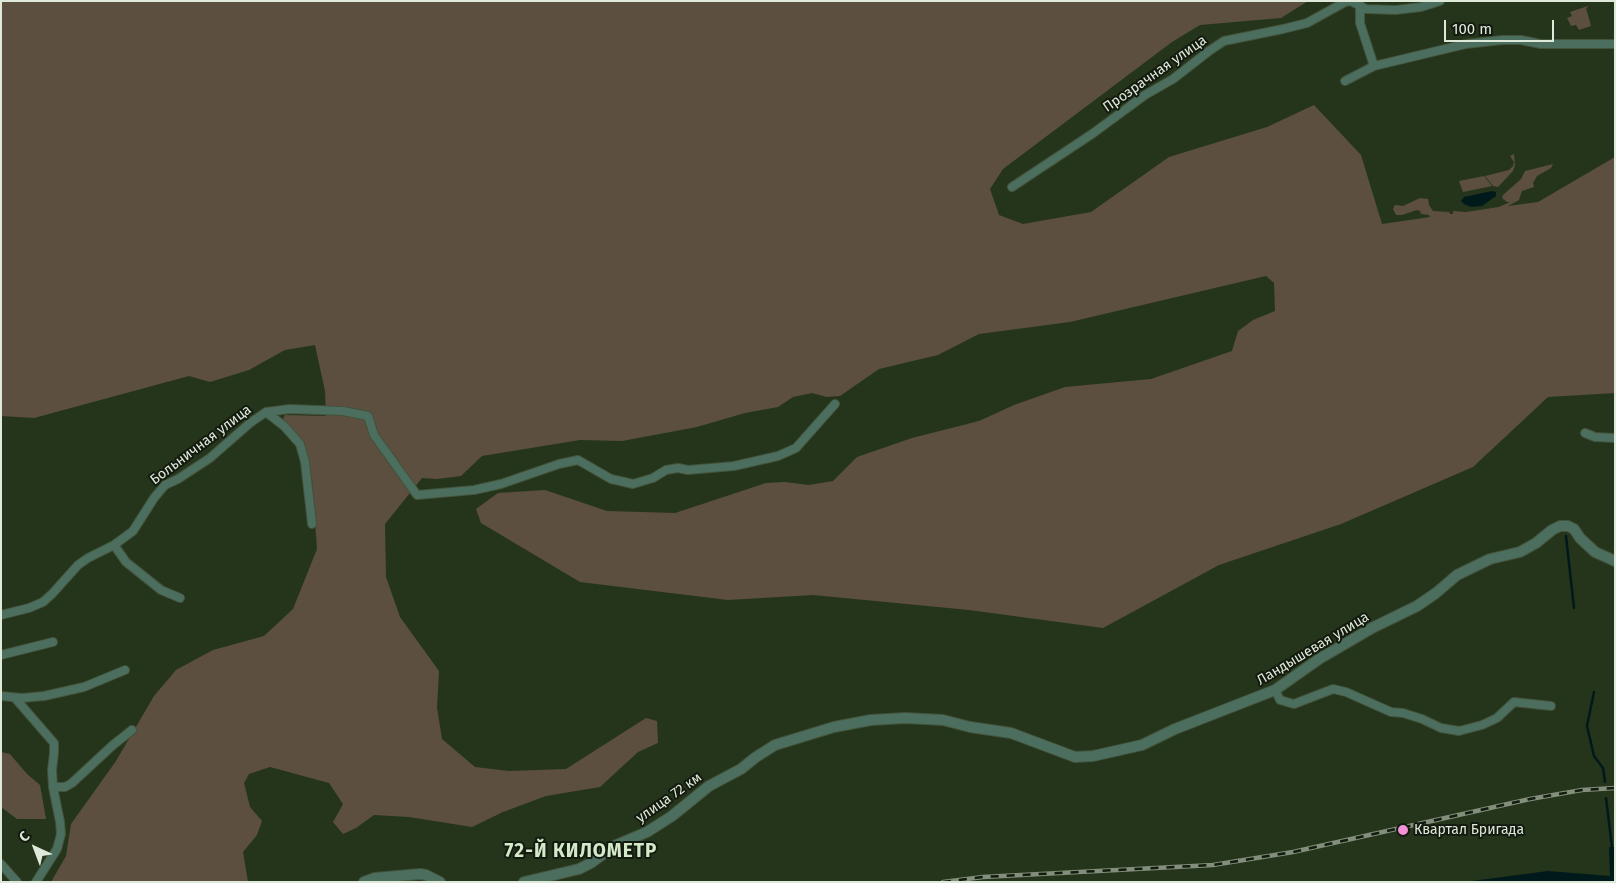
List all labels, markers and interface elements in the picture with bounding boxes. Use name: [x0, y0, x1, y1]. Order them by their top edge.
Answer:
scale bar: [1446, 10, 1556, 42]
text: 100 m: [1452, 20, 1492, 38]
street label: Прозрачная улица: [1100, 32, 1210, 116]
street label: Больничная улица: [147, 402, 255, 488]
street label: Ландышевая улица: [1254, 609, 1372, 689]
street label: улица 72 км: [633, 769, 705, 827]
place label: Квартал Бригада: [1414, 822, 1524, 838]
north arrow: [10, 823, 60, 873]
marker: Квартал Бригада: [1396, 823, 1410, 837]
text: С: [16, 828, 33, 846]
district label: 72-Й КИЛОМЕТР: [503, 841, 659, 863]

